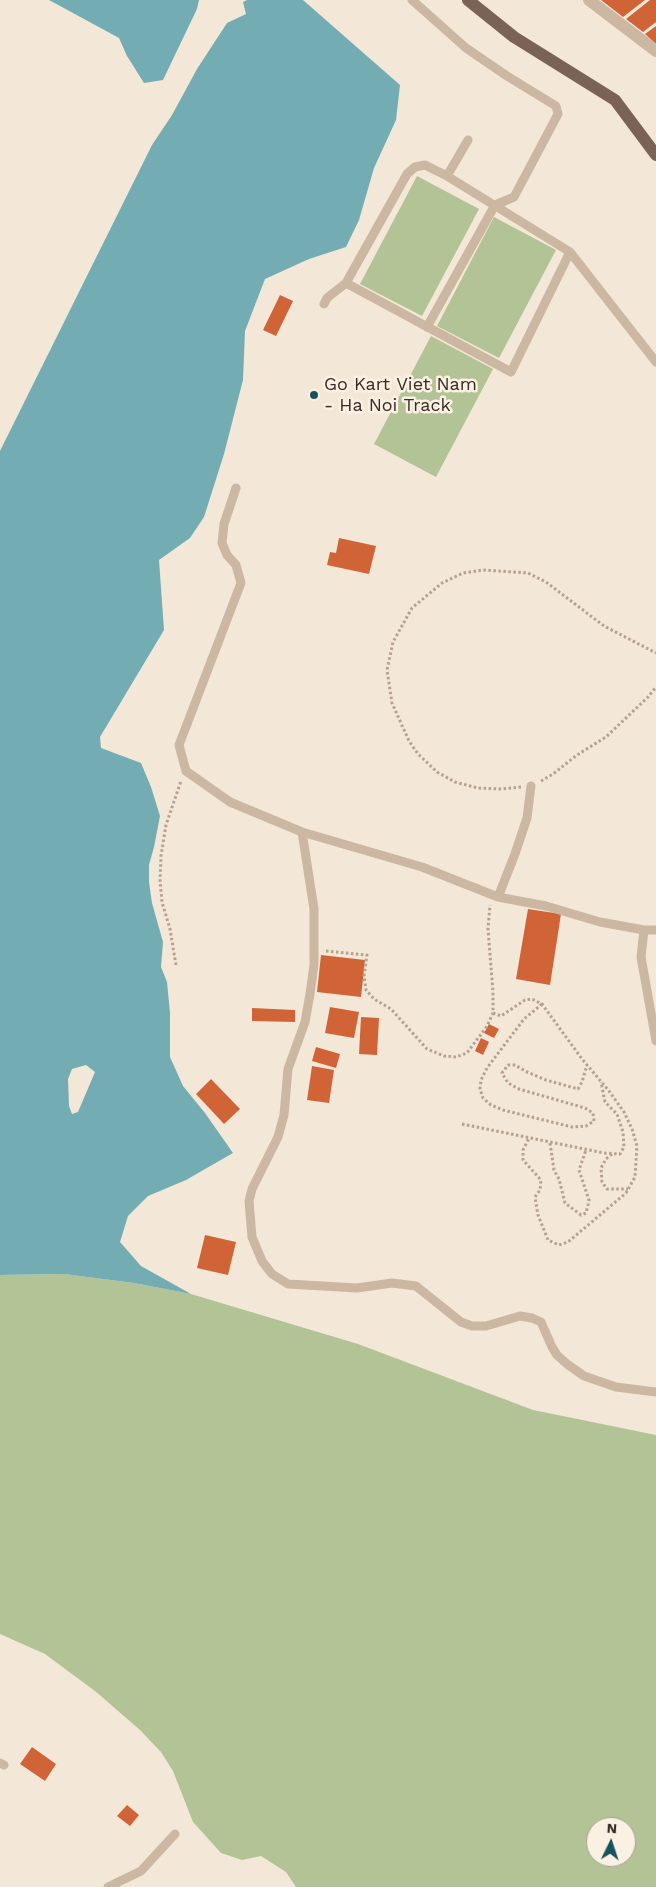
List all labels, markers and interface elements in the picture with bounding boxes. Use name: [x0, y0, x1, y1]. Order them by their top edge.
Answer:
place label: Go Kart Viet Nam - Ha Noi Track: [324, 374, 477, 416]
marker: Go Kart Viet Nam - Ha Noi Track: [308, 389, 320, 401]
north arrow: [586, 1817, 636, 1867]
text: N: [606, 1820, 618, 1836]

